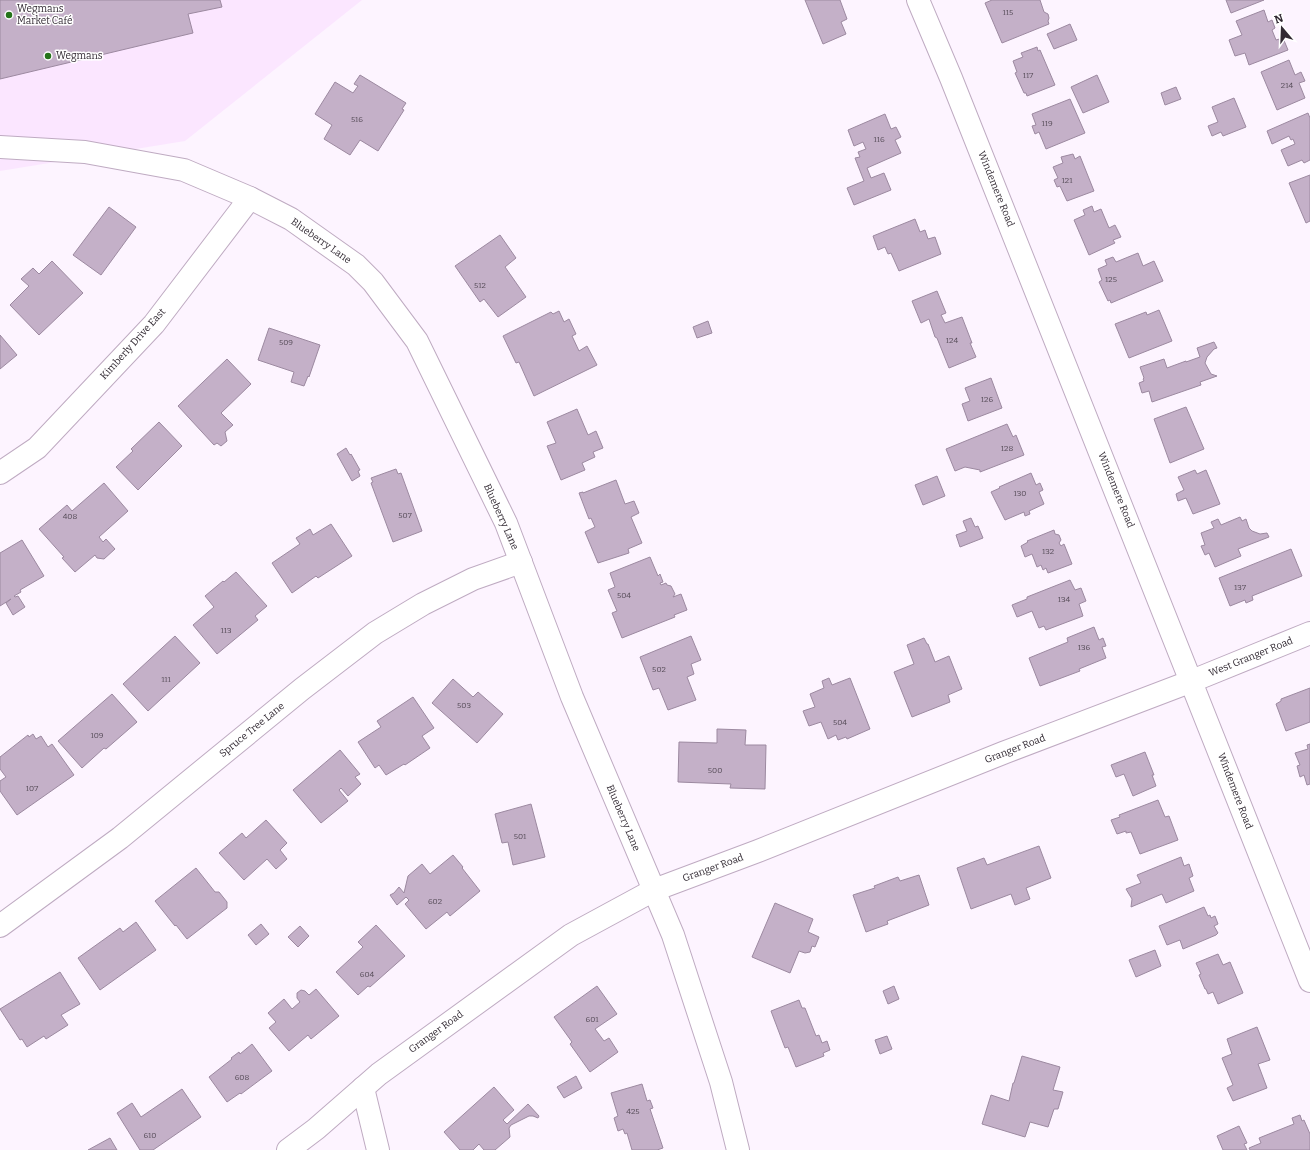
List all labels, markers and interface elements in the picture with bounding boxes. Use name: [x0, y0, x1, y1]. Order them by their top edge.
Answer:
place label: Wegmans Market Café: [17, 3, 72, 27]
house number: 115: [1003, 8, 1013, 17]
north arrow: [1262, 8, 1302, 48]
marker: Wegmans Market Café: [4, 10, 14, 20]
text: N: [1273, 11, 1286, 27]
place label: Wegmans: [56, 50, 103, 62]
marker: Wegmans: [43, 51, 53, 61]
house number: 117: [1023, 71, 1033, 80]
house number: 214: [1281, 81, 1293, 90]
house number: 516: [351, 115, 363, 124]
house number: 119: [1041, 119, 1053, 128]
house number: 116: [873, 135, 885, 144]
street label: Windemere Road: [975, 149, 1017, 229]
house number: 121: [1062, 176, 1073, 185]
street label: Blueberry Lane: [289, 216, 353, 266]
house number: 125: [1105, 275, 1117, 284]
house number: 512: [474, 281, 486, 290]
street label: Kimberly Drive East: [98, 306, 168, 382]
house number: 124: [946, 336, 958, 345]
house number: 509: [279, 338, 293, 347]
house number: 126: [981, 395, 993, 404]
house number: 128: [1001, 444, 1013, 453]
street label: Windemere Road: [1095, 450, 1137, 530]
street label: Blueberry Lane: [481, 482, 521, 552]
house number: 130: [1014, 489, 1026, 498]
house number: 507: [398, 511, 412, 520]
house number: 408: [63, 512, 77, 521]
house number: 132: [1042, 547, 1054, 556]
house number: 137: [1234, 583, 1246, 592]
house number: 504: [617, 591, 631, 600]
house number: 134: [1058, 595, 1071, 604]
house number: 113: [220, 626, 232, 635]
street label: West Granger Road: [1207, 635, 1295, 679]
house number: 136: [1078, 643, 1091, 652]
house number: 502: [652, 665, 666, 674]
house number: 111: [161, 675, 172, 684]
street label: Spruce Tree Lane: [217, 700, 287, 760]
house number: 503: [457, 701, 471, 710]
house number: 504: [833, 718, 847, 727]
house number: 109: [90, 731, 104, 740]
street label: Granger Road: [983, 732, 1047, 766]
street label: Windemere Road: [1215, 751, 1255, 831]
house number: 500: [708, 766, 722, 775]
street label: Blueberry Lane: [604, 783, 642, 853]
house number: 107: [26, 784, 38, 793]
house number: 501: [514, 832, 527, 841]
street label: Granger Road: [681, 851, 745, 885]
house number: 602: [428, 897, 442, 906]
house number: 604: [360, 970, 375, 979]
street label: Granger Road: [407, 1008, 466, 1056]
house number: 601: [585, 1015, 599, 1024]
house number: 608: [235, 1073, 250, 1082]
house number: 425: [626, 1107, 640, 1116]
house number: 610: [144, 1131, 156, 1140]

